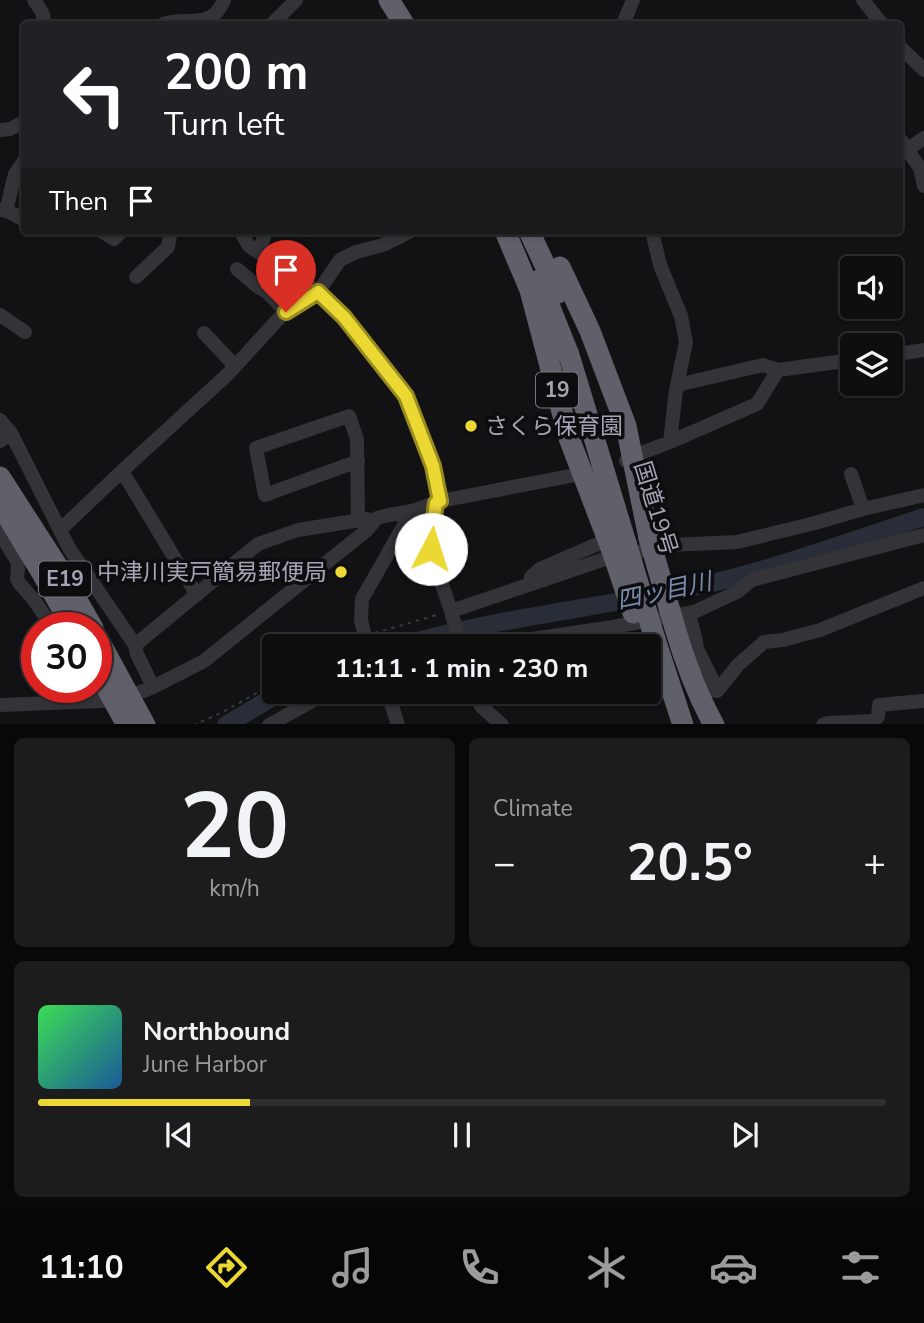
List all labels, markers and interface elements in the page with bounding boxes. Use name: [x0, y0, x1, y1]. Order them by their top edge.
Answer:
text: 200 m: [164, 39, 308, 106]
icon: left: [49, 49, 140, 140]
text: Turn left: [164, 103, 284, 146]
icon: arrive: [122, 182, 160, 220]
text: Then: [49, 184, 108, 219]
pin: [256, 240, 316, 312]
icon: arrive: [267, 251, 305, 289]
map controls: [840, 256, 903, 396]
button: sound: [840, 256, 903, 319]
button: layers: [840, 333, 903, 396]
road number: 19: [536, 372, 578, 408]
place label: さくら保育園: [485, 411, 623, 442]
marker: さくら保育園: [463, 418, 479, 434]
street label: 国道19号: [627, 457, 684, 559]
position arrow: [394, 512, 468, 586]
place label: 中津川実戸簡易郵便局: [97, 557, 327, 588]
road number: E19: [39, 562, 91, 596]
marker: 中津川実戸簡易郵便局: [333, 564, 349, 580]
water label: 四ッ目川: [614, 565, 717, 617]
speed limit sign: 30: [21, 612, 112, 703]
text: 11:11 · 1 min · 230 m: [335, 651, 588, 686]
text: 20: [180, 765, 289, 889]
text: Climate: [493, 793, 573, 824]
text: 20.5°: [626, 827, 753, 898]
text: −: [493, 838, 516, 889]
text: +: [863, 838, 886, 889]
text: km/h: [209, 873, 260, 904]
text: Northbound: [143, 1014, 290, 1049]
text: June Harbor: [143, 1049, 267, 1080]
icon: previous: [160, 1116, 198, 1154]
icon: pause: [443, 1116, 481, 1154]
icon: next: [726, 1116, 764, 1154]
icon: directions: [202, 1243, 251, 1292]
icon: music: [328, 1243, 377, 1292]
icon: phone: [455, 1243, 504, 1292]
icon: climate: [582, 1243, 631, 1292]
icon: car: [709, 1243, 758, 1292]
icon: filters: [836, 1243, 885, 1292]
text: 11:10: [39, 1246, 124, 1289]

